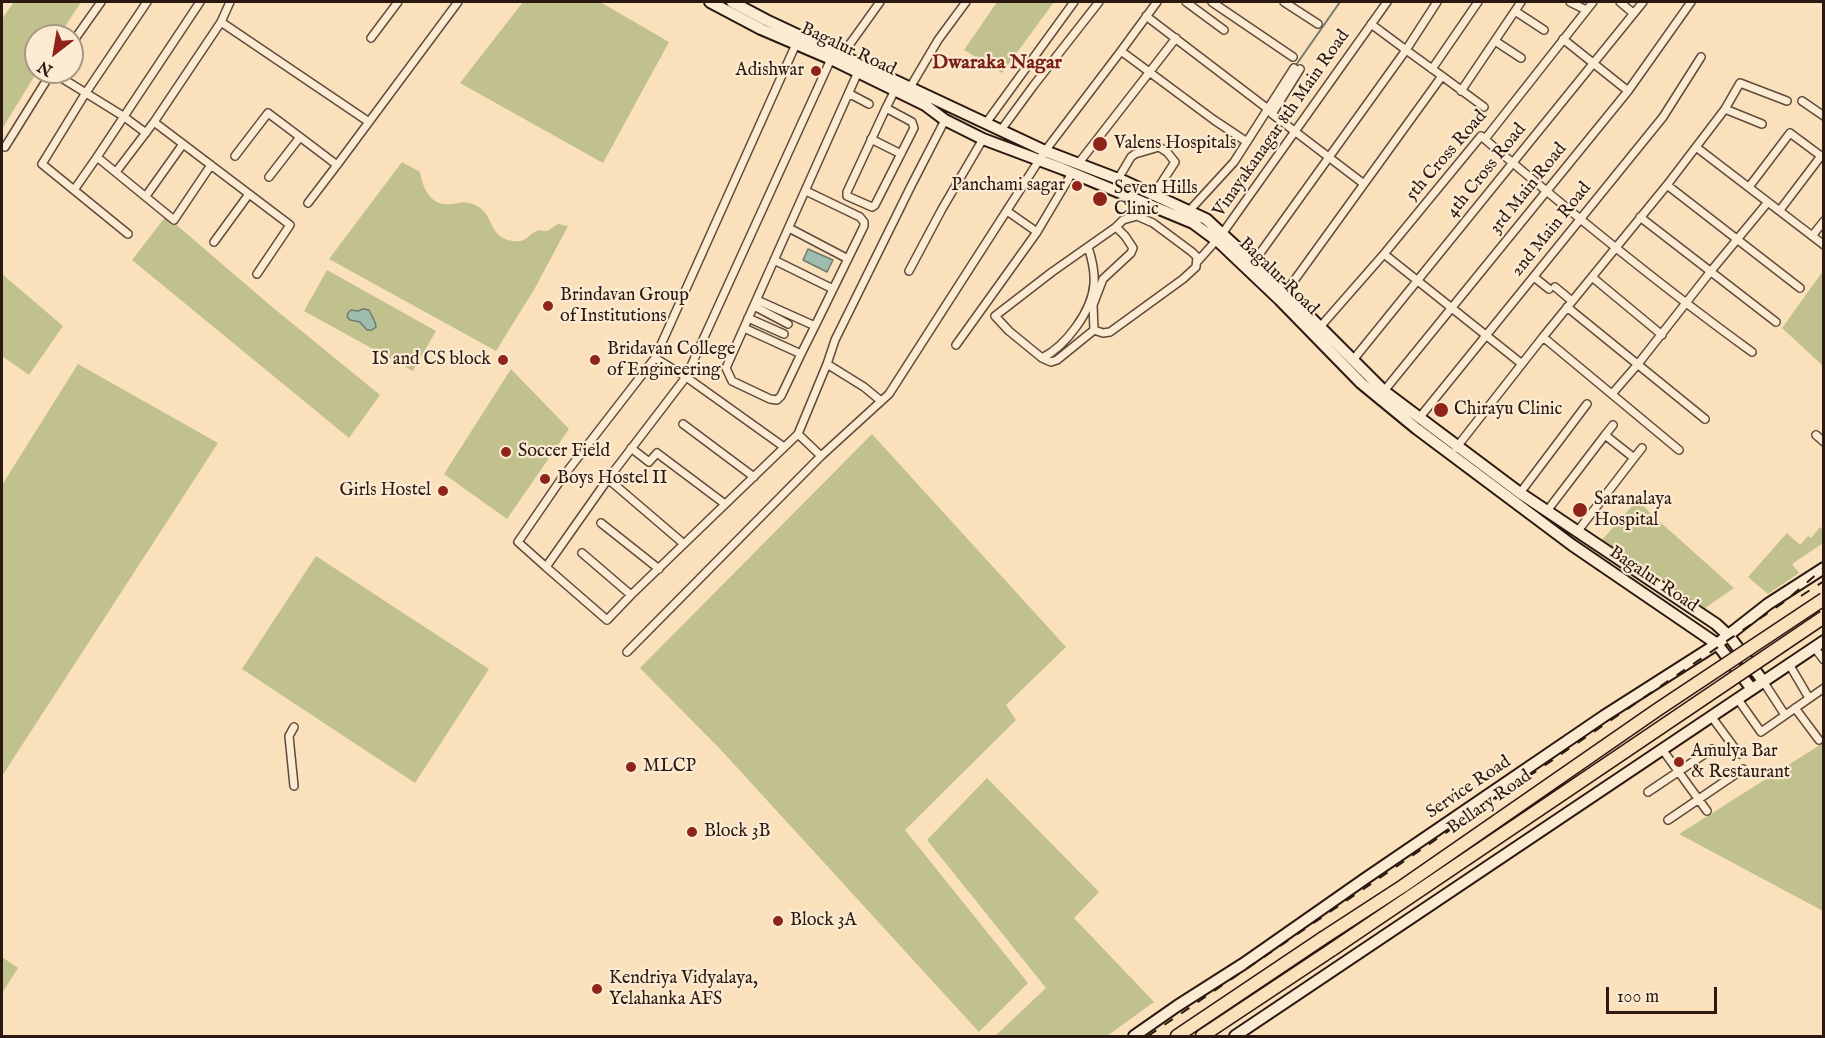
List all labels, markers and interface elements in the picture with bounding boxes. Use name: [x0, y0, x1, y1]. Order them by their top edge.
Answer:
street label: Bagalur Road: [797, 19, 899, 81]
north arrow: [24, 24, 84, 84]
street label: Vinayakanagar 8th Main Road: [1209, 26, 1355, 222]
district label: Dwaraka Nagar: [932, 52, 1062, 76]
text: N: [35, 56, 57, 80]
place label: Adishwar: [736, 60, 804, 82]
marker: Adishwar: [809, 64, 823, 78]
street label: 5th Cross Road: [1402, 106, 1492, 206]
street label: 4th Cross Road: [1442, 120, 1532, 222]
place label: Valens Hospitals: [1114, 133, 1236, 155]
marker: Valens Hospitals: [1091, 135, 1109, 153]
street label: 3rd Main Road: [1486, 139, 1572, 239]
place label: Panchami sagar: [951, 175, 1065, 197]
place label: Seven Hills Clinic: [1114, 178, 1198, 220]
street label: 2nd Main Road: [1507, 178, 1597, 282]
marker: Panchami sagar: [1070, 179, 1084, 193]
marker: Seven Hills Clinic: [1091, 190, 1109, 208]
street label: Bagalur Road: [1234, 234, 1322, 320]
place label: Brindavan Group of Institutions: [560, 285, 689, 328]
marker: Brindavan Group of Institutions: [541, 299, 555, 313]
place label: Bridavan College of Engineering: [607, 339, 735, 382]
place label: IS and CS block: [372, 349, 491, 371]
marker: IS and CS block: [496, 353, 510, 367]
marker: Bridavan College of Engineering: [588, 353, 602, 367]
place label: Chirayu Clinic: [1454, 399, 1562, 421]
marker: Chirayu Clinic: [1432, 401, 1450, 419]
place label: Soccer Field: [518, 441, 610, 463]
marker: Soccer Field: [499, 445, 513, 459]
place label: Boys Hostel II: [557, 468, 668, 490]
marker: Boys Hostel II: [538, 472, 552, 486]
place label: Girls Hostel: [340, 480, 431, 502]
marker: Girls Hostel: [436, 484, 450, 498]
place label: Saranalaya Hospital: [1594, 489, 1672, 532]
marker: Saranalaya Hospital: [1571, 501, 1589, 519]
street label: Bagalur Road: [1604, 542, 1702, 618]
place label: Amulya Bar & Restaurant: [1691, 741, 1790, 783]
street label: Service Road: [1423, 752, 1515, 824]
marker: Amulya Bar & Restaurant: [1672, 755, 1686, 769]
place label: MLCP: [643, 756, 696, 778]
marker: MLCP: [624, 760, 638, 774]
street label: Bellary Road: [1444, 766, 1536, 840]
place label: Block 3B: [704, 821, 770, 843]
marker: Block 3B: [685, 825, 699, 839]
place label: Block 3A: [790, 910, 857, 932]
marker: Block 3A: [771, 914, 785, 928]
place label: Kendriya Vidyalaya, Yelahanka AFS: [609, 968, 758, 1010]
scale bar: [1609, 975, 1720, 1013]
marker: Kendriya Vidyalaya, Yelahanka AFS: [590, 982, 604, 996]
text: 100 m: [1617, 986, 1659, 1009]

